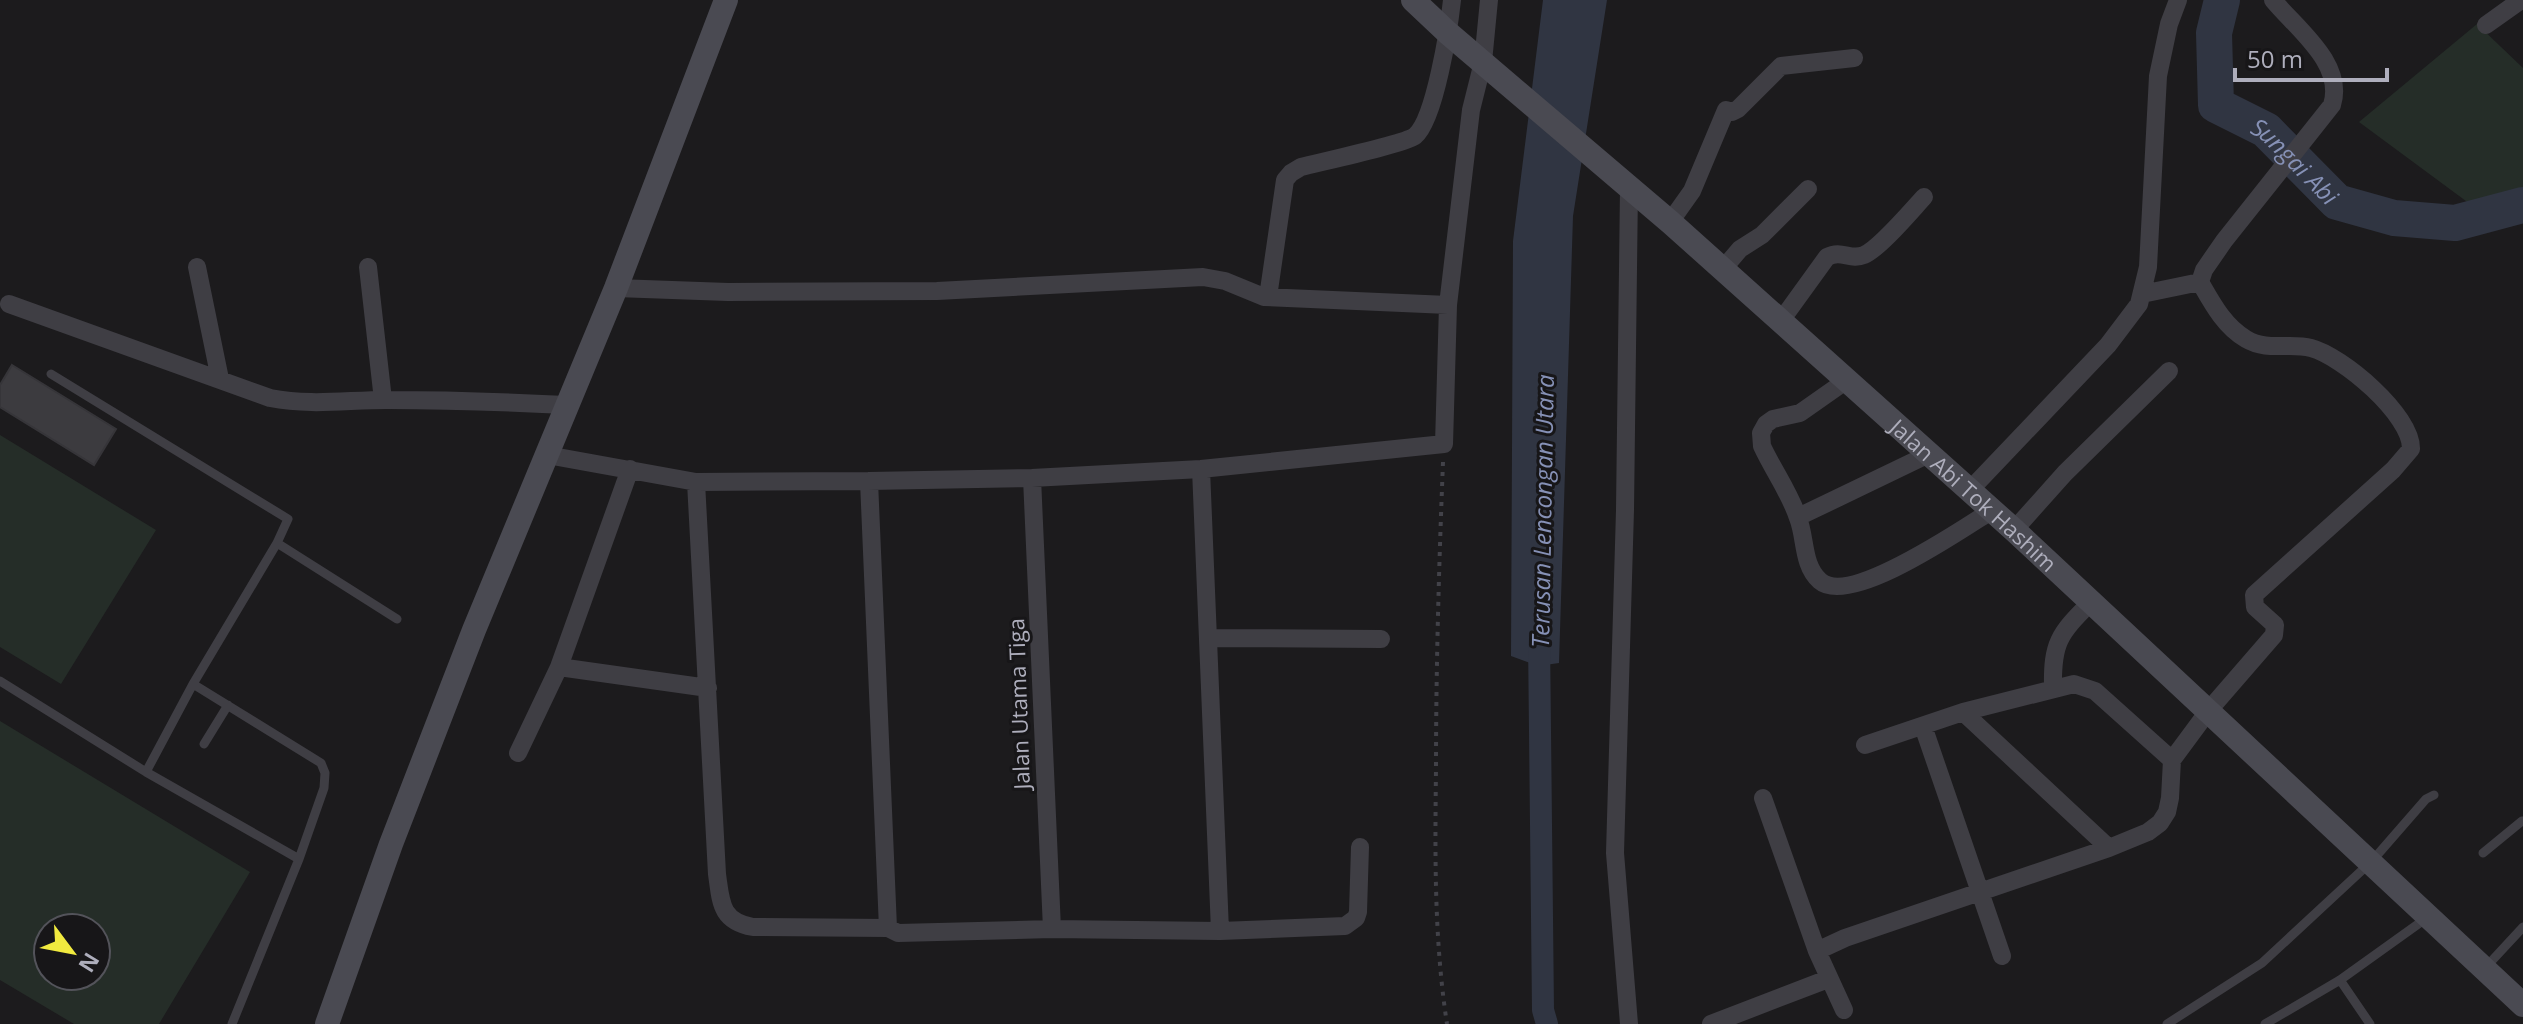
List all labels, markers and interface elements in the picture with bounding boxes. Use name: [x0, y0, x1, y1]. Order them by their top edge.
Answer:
scale bar: [2235, 32, 2387, 82]
text: 50 m: [2247, 42, 2303, 75]
water label: Sungai Abi: [2246, 109, 2347, 212]
water label: Terusan Lencongan Utara: [1523, 373, 1561, 648]
street label: Jalan Abi Tok Hashim: [1883, 410, 2064, 578]
street label: Jalan Utama Tiga: [1000, 618, 1036, 792]
north arrow: [32, 912, 112, 992]
text: N: [72, 948, 107, 979]

